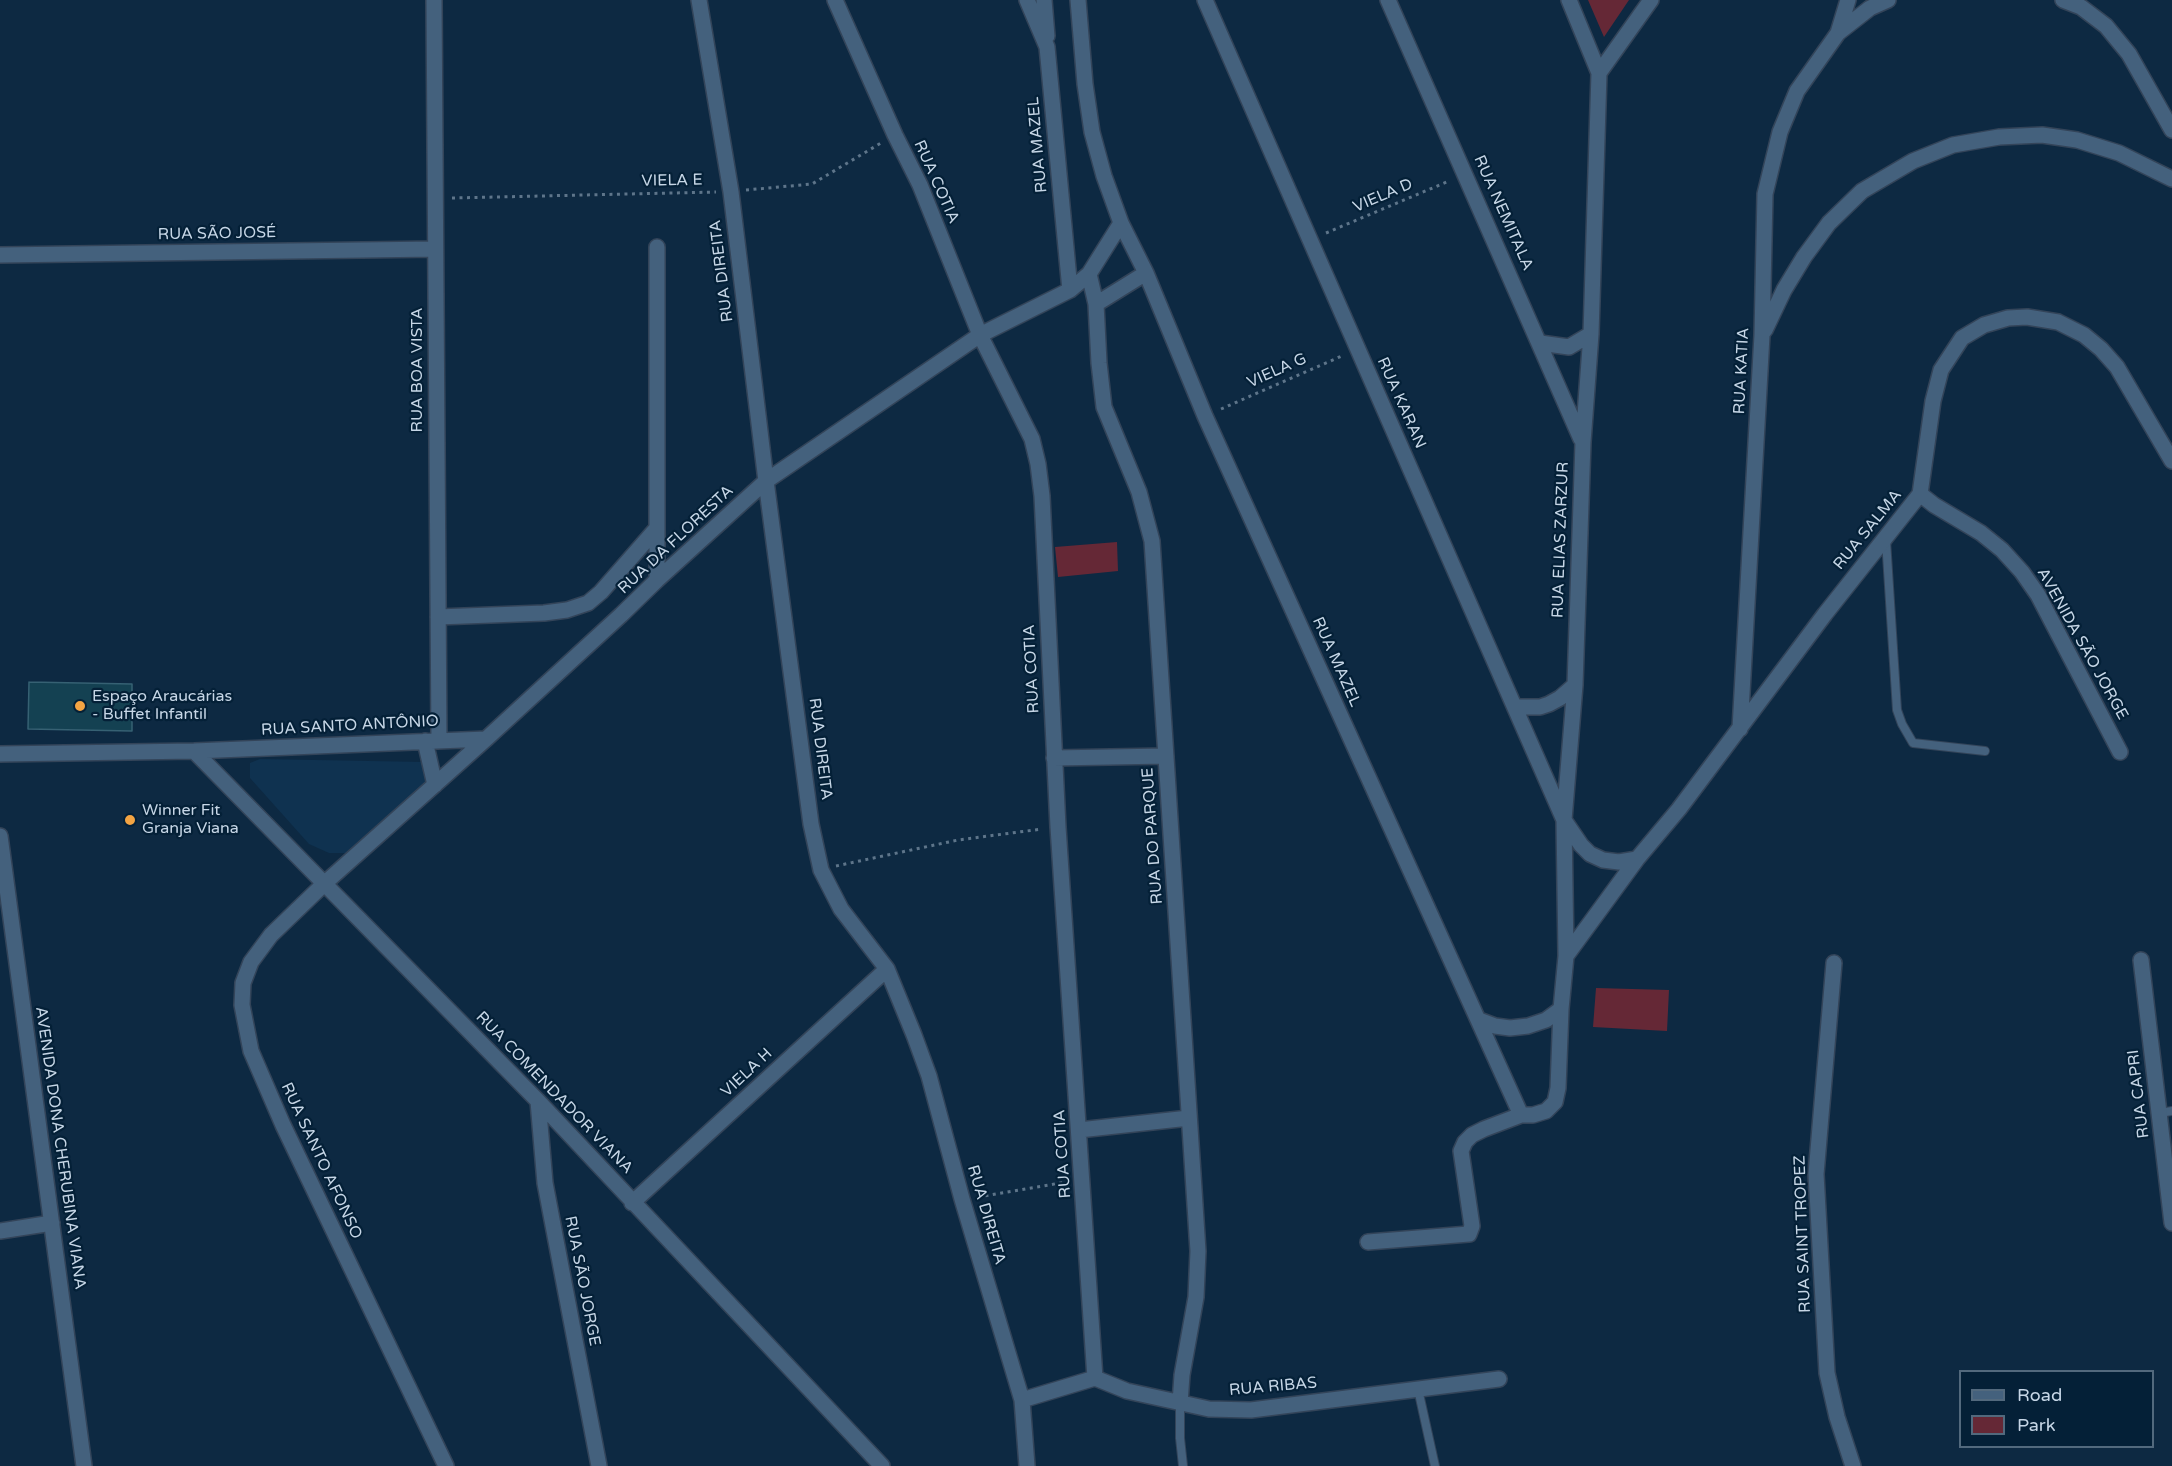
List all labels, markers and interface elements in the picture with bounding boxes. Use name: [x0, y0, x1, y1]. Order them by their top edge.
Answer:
street label: RUA MAZEL: [1024, 96, 1052, 194]
street label: RUA COTIA: [909, 137, 963, 227]
street label: RUA NEMITALA: [1469, 153, 1537, 273]
street label: VIELA E: [641, 171, 703, 191]
street label: VIELA D: [1350, 175, 1416, 217]
street label: RUA DIREITA: [706, 219, 738, 323]
street label: RUA SÃO JOSÉ: [158, 223, 276, 245]
street label: RUA BOA VISTA: [408, 308, 428, 432]
street label: RUA KATIA: [1730, 327, 1754, 415]
street label: VIELA G: [1244, 349, 1310, 393]
street label: RUA KARAN: [1372, 354, 1430, 452]
street label: RUA ELIAS ZARZUR: [1549, 461, 1573, 619]
street label: RUA DA FLORESTA: [614, 482, 738, 598]
street label: RUA SALMA: [1830, 486, 1906, 574]
street label: AVENIDA SÃO JORGE: [2032, 565, 2132, 723]
street label: RUA MAZEL: [1308, 614, 1364, 710]
street label: RUA COTIA: [1020, 624, 1044, 714]
place label: Espaço Araucárias - Buffet Infantil: [92, 687, 232, 725]
street label: RUA DIREITA: [804, 697, 836, 801]
marker: Espaço Araucárias - Buffet Infantil: [73, 699, 87, 713]
street label: RUA SANTO ANTÔNIO: [261, 712, 439, 740]
street label: RUA DO PARQUE: [1139, 767, 1167, 905]
place label: Winner Fit Granja Viana: [142, 801, 239, 839]
marker: Winner Fit Granja Viana: [123, 813, 137, 827]
street label: AVENIDA DONA CHERUBINA VIANA: [31, 1005, 89, 1291]
street label: RUA COMENDADOR VIANA: [471, 1008, 637, 1178]
street label: VIELA H: [717, 1045, 777, 1101]
street label: RUA CAPRI: [2124, 1049, 2154, 1139]
street label: RUA SANTO AFONSO: [276, 1080, 366, 1242]
street label: RUA COTIA: [1050, 1109, 1076, 1199]
street label: RUA SAINT TROPEZ: [1791, 1155, 1815, 1313]
street label: RUA DIREITA: [963, 1163, 1009, 1267]
street label: RUA SÃO JORGE: [560, 1214, 604, 1348]
legend: [1959, 1370, 2154, 1448]
street label: RUA RIBAS: [1228, 1374, 1318, 1400]
text: Road: [2017, 1384, 2062, 1406]
text: Park: [2017, 1414, 2055, 1436]

